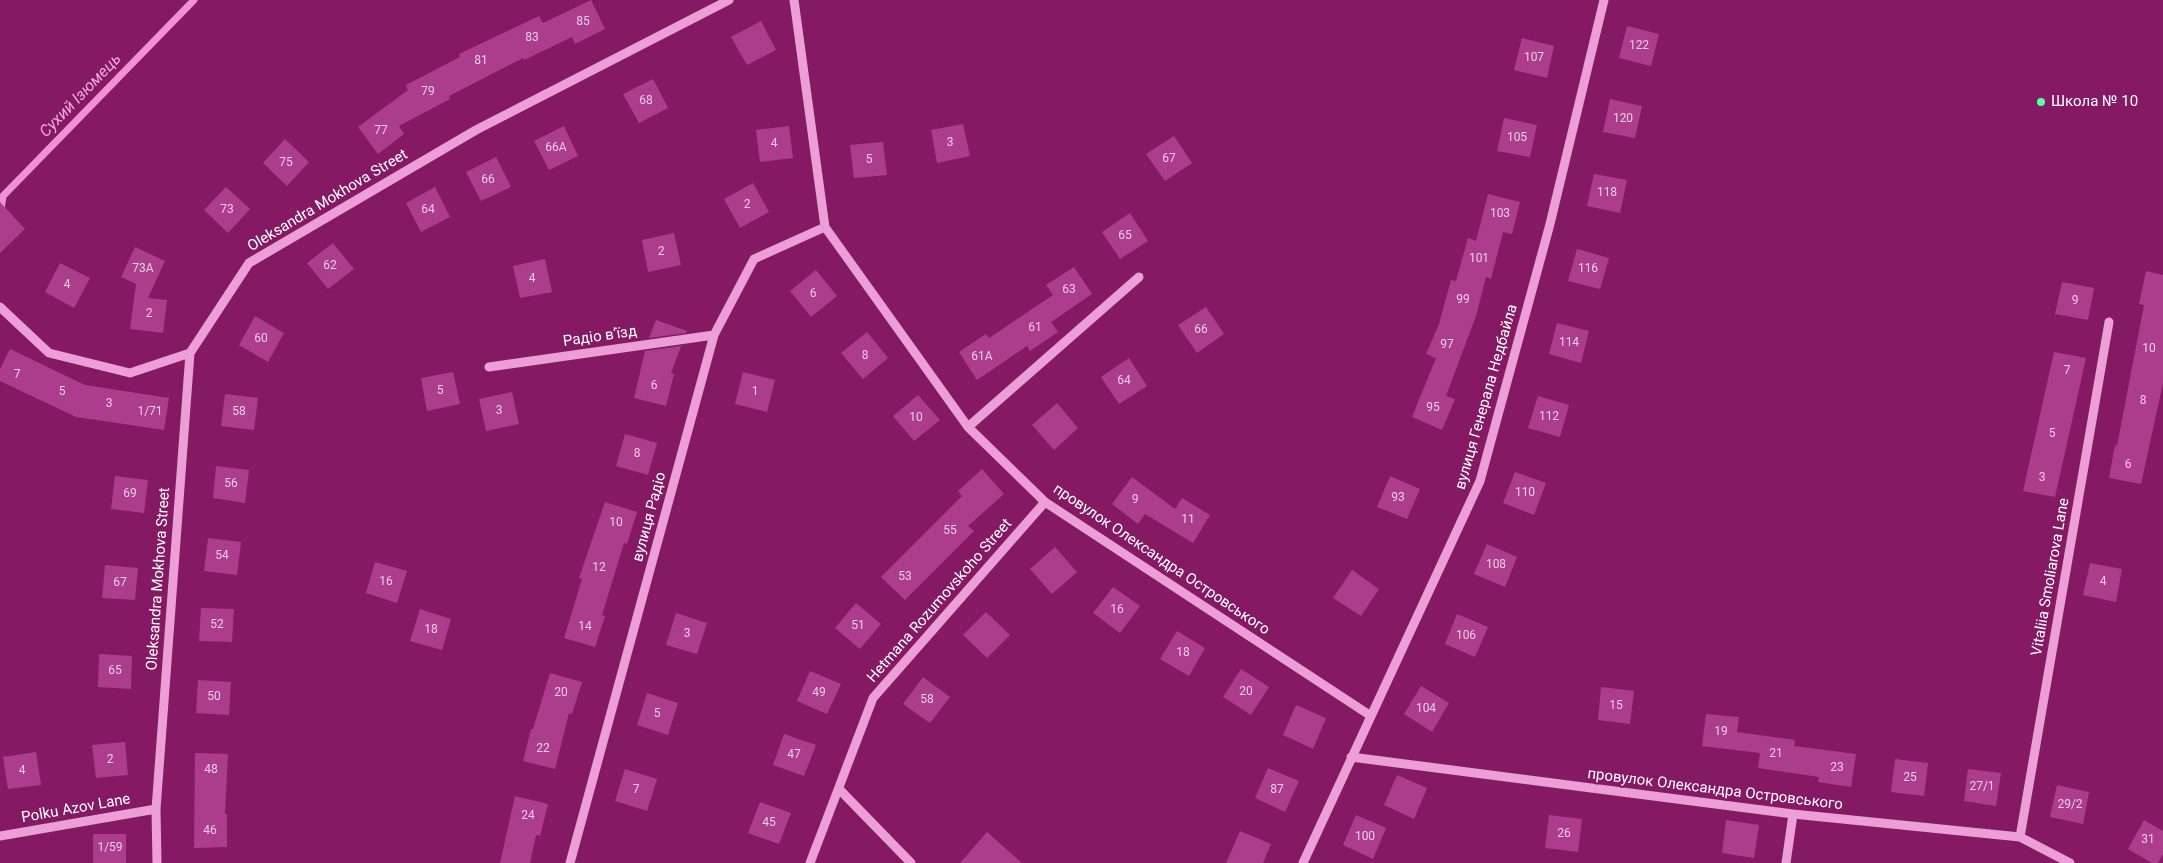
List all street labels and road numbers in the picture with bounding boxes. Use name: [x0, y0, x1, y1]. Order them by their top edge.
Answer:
street label: Oleksandra Mokhova Street: [245, 146, 411, 256]
street label: вулиця Генерала Недбайла: [1452, 302, 1522, 492]
street label: Радіо в’їзд: [562, 323, 638, 351]
street label: вулиця Радіо: [629, 470, 671, 564]
street label: провулок Олександра Островського: [1049, 481, 1273, 639]
street label: Oleksandra Mokhova Street: [144, 487, 174, 671]
street label: Vitaliia Smoliarova Lane: [2028, 497, 2074, 657]
street label: Hetmana Rozumovskoho Street: [864, 515, 1016, 687]
street label: провулок Олександра Островського: [1586, 765, 1844, 815]
street label: Polku Azov Lane: [20, 791, 132, 827]

